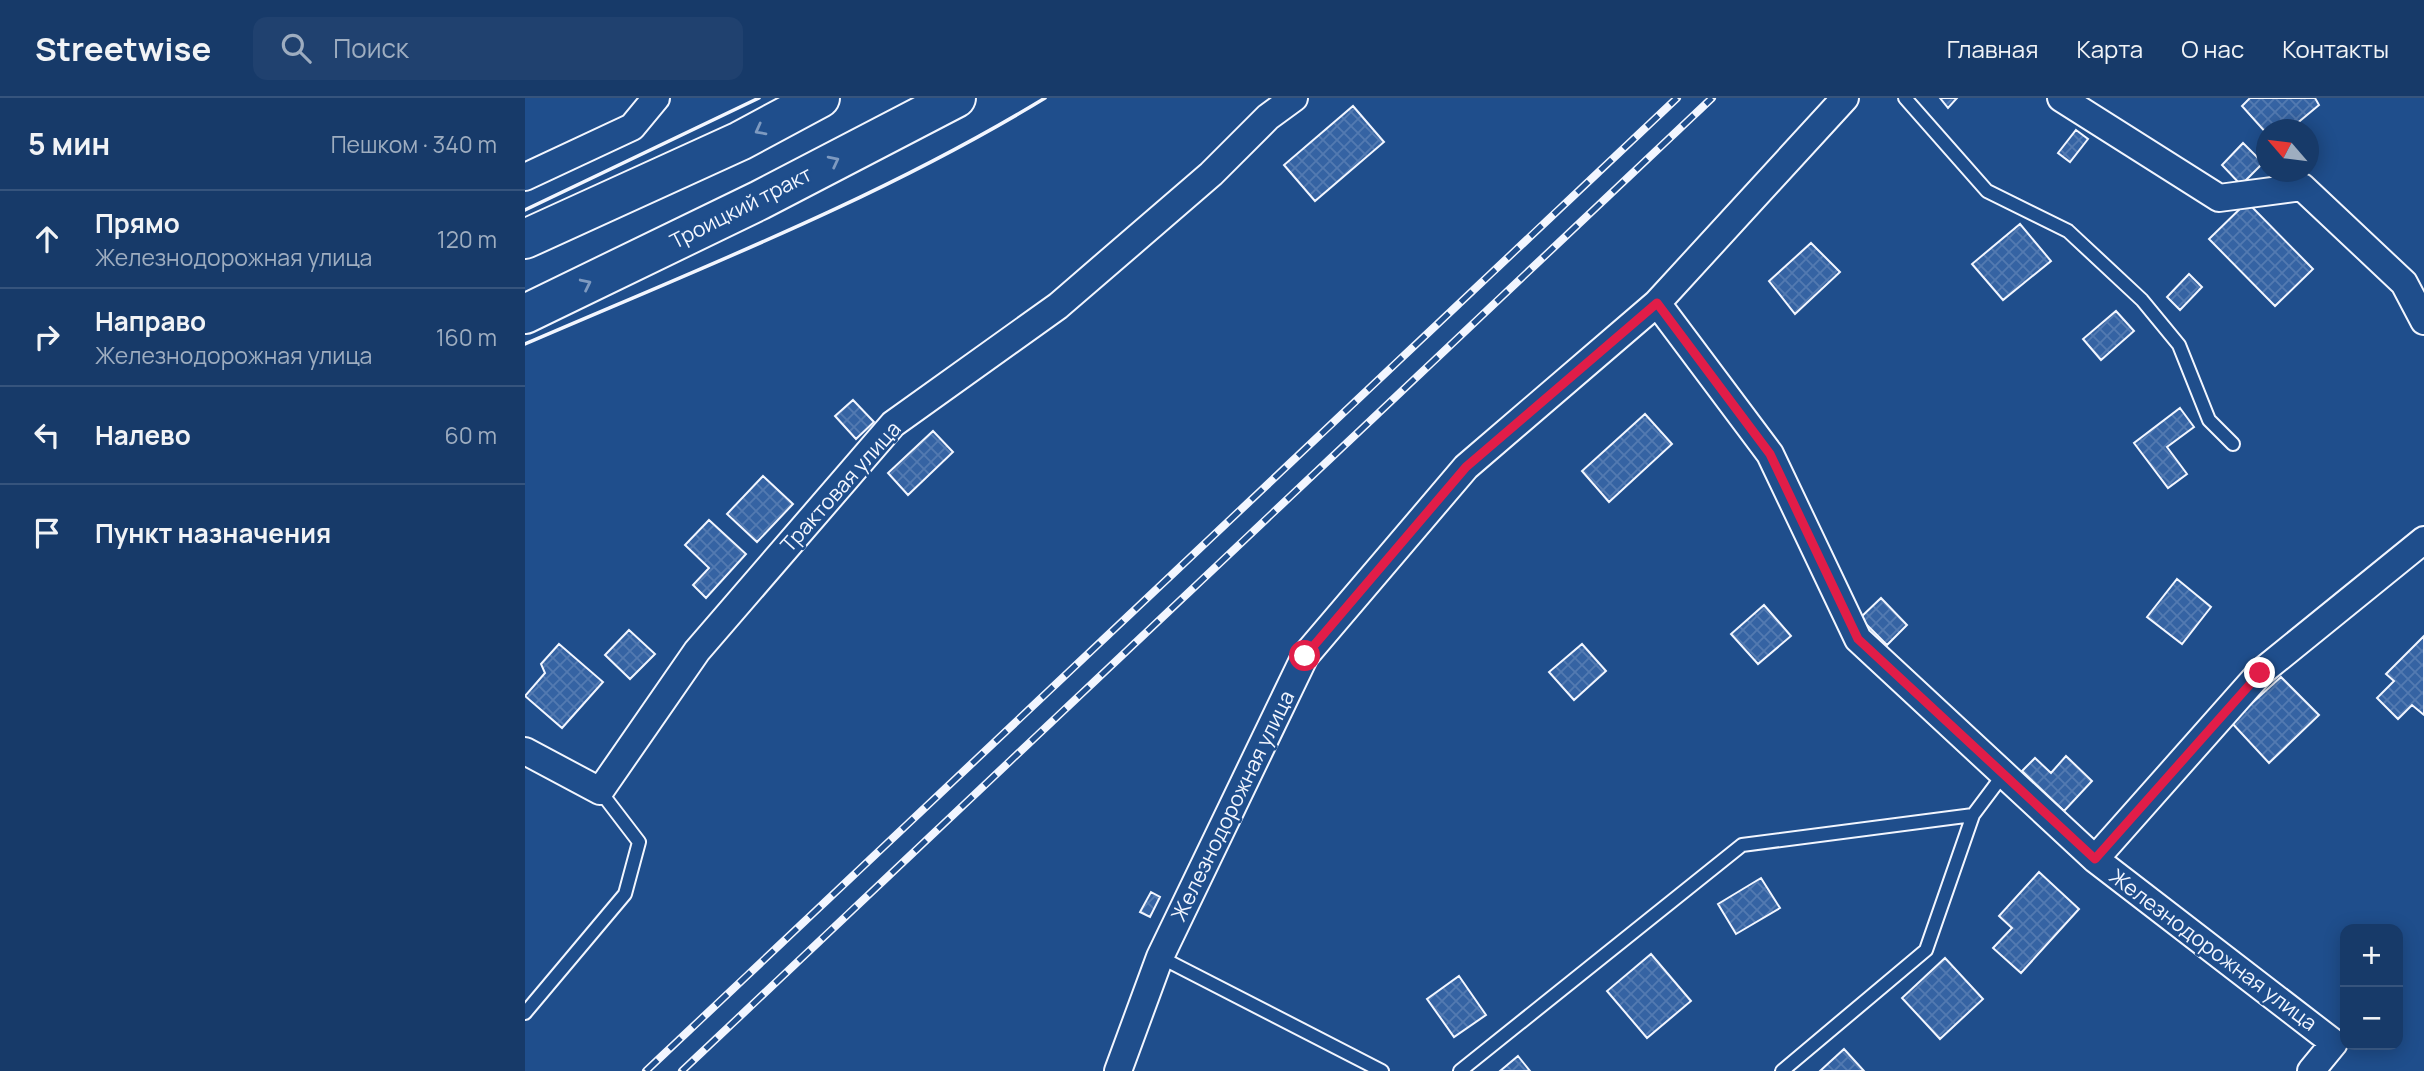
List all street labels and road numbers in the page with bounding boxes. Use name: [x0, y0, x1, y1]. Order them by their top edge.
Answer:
street label: Троицкий тракт: [665, 159, 817, 255]
street label: Трактовая улица: [774, 415, 906, 558]
street label: Железнодорожная улица: [1164, 686, 1300, 926]
street label: Железнодорожная улица: [2104, 862, 2323, 1037]

